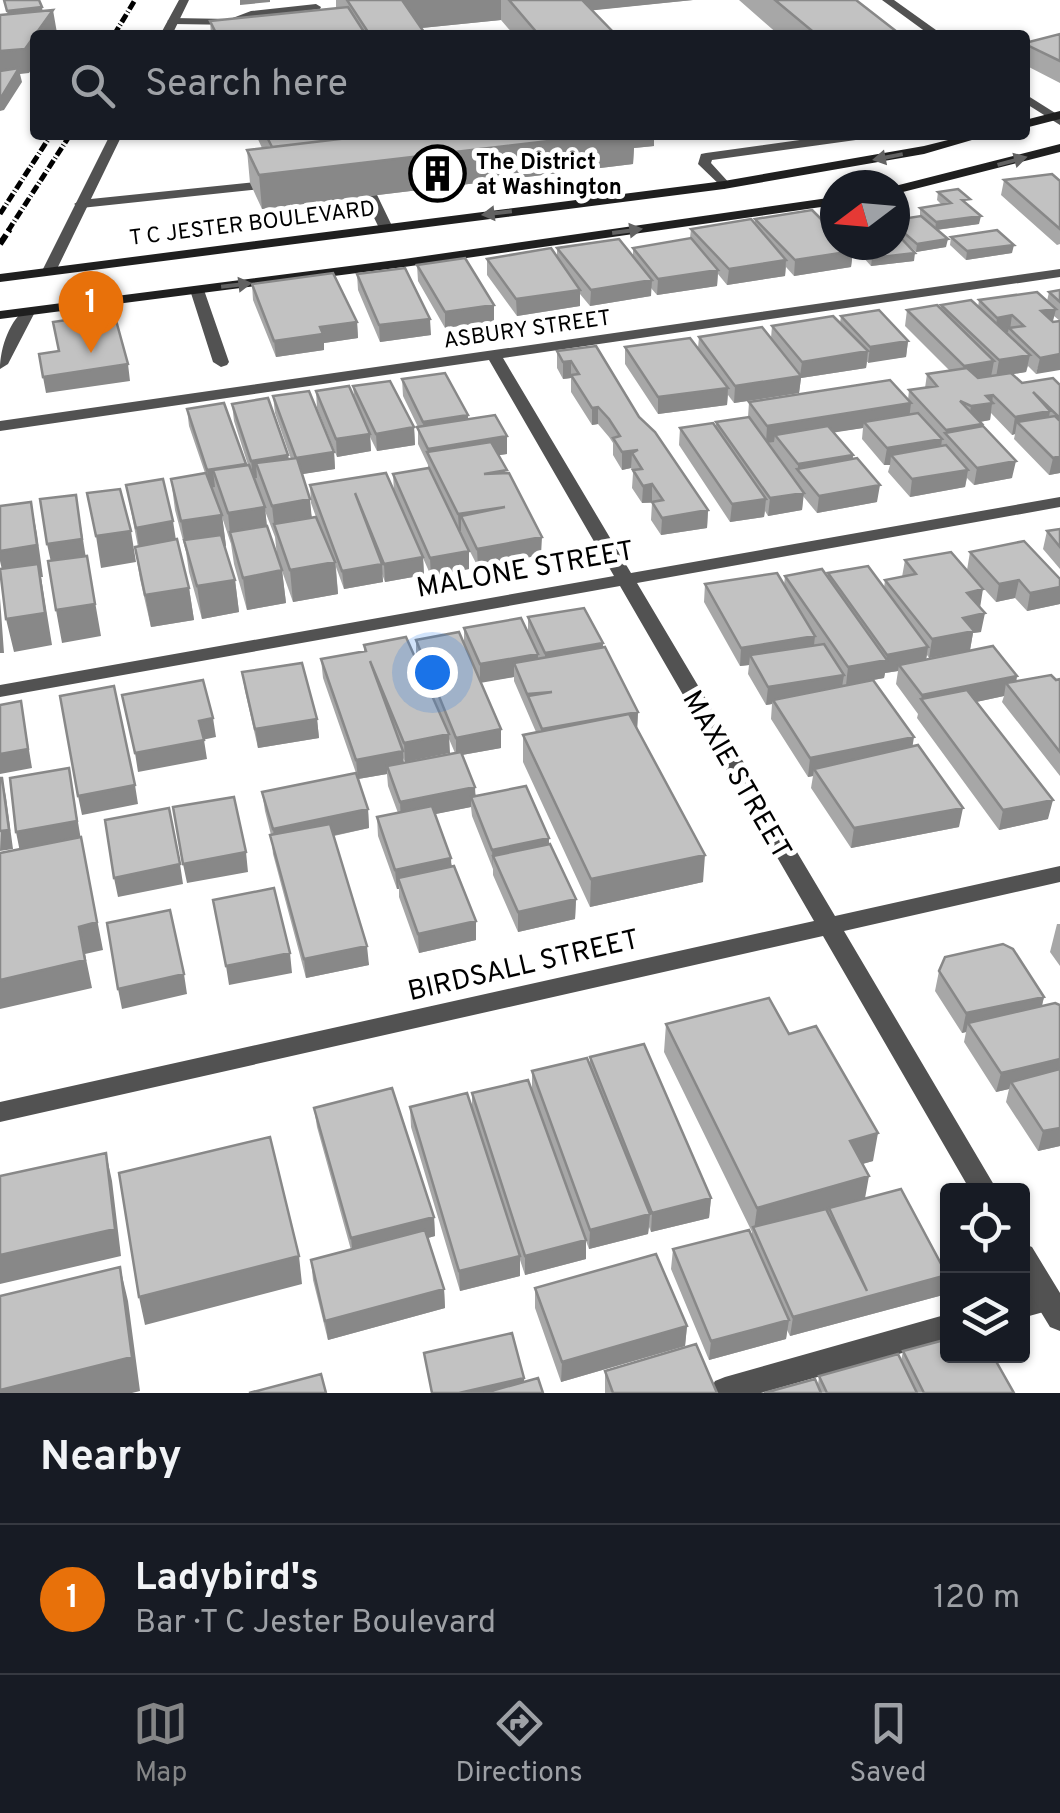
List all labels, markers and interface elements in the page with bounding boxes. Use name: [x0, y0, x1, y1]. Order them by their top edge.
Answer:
search box: [30, 30, 1030, 140]
icon: search: [65, 58, 120, 113]
text: Search here: [145, 61, 348, 110]
building icon: The District at Washington: [407, 144, 467, 204]
one-way arrow: [872, 149, 903, 165]
place label: The District at Washington: [476, 150, 622, 202]
one-way arrow: [997, 153, 1028, 169]
north arrow: [820, 170, 910, 260]
street label: T C JESTER BOULEVARD: [128, 196, 377, 253]
one-way arrow: [481, 206, 513, 222]
one-way arrow: [612, 223, 643, 239]
pin: 1: [58, 270, 124, 353]
one-way arrow: [220, 276, 252, 292]
street label: ASBURY STREET: [442, 305, 613, 356]
street label: MALONE STREET: [414, 534, 637, 608]
your location: [407, 647, 458, 698]
street label: MAXIE STREET: [673, 685, 798, 866]
street label: BIRDSALL STREET: [405, 923, 643, 1011]
map controls: [940, 1183, 1030, 1363]
button: locate: [940, 1183, 1030, 1273]
button: layers: [940, 1273, 1030, 1363]
text: Nearby: [40, 1432, 182, 1485]
text: Ladybird's: [135, 1555, 319, 1604]
text: 1: [66, 1579, 79, 1619]
text: 120 m: [933, 1579, 1020, 1619]
text: Bar · T C Jester Boulevard: [135, 1604, 496, 1644]
tab: Map: [133, 1696, 188, 1792]
tab: Directions: [455, 1696, 583, 1792]
tab: Saved: [850, 1696, 927, 1792]

